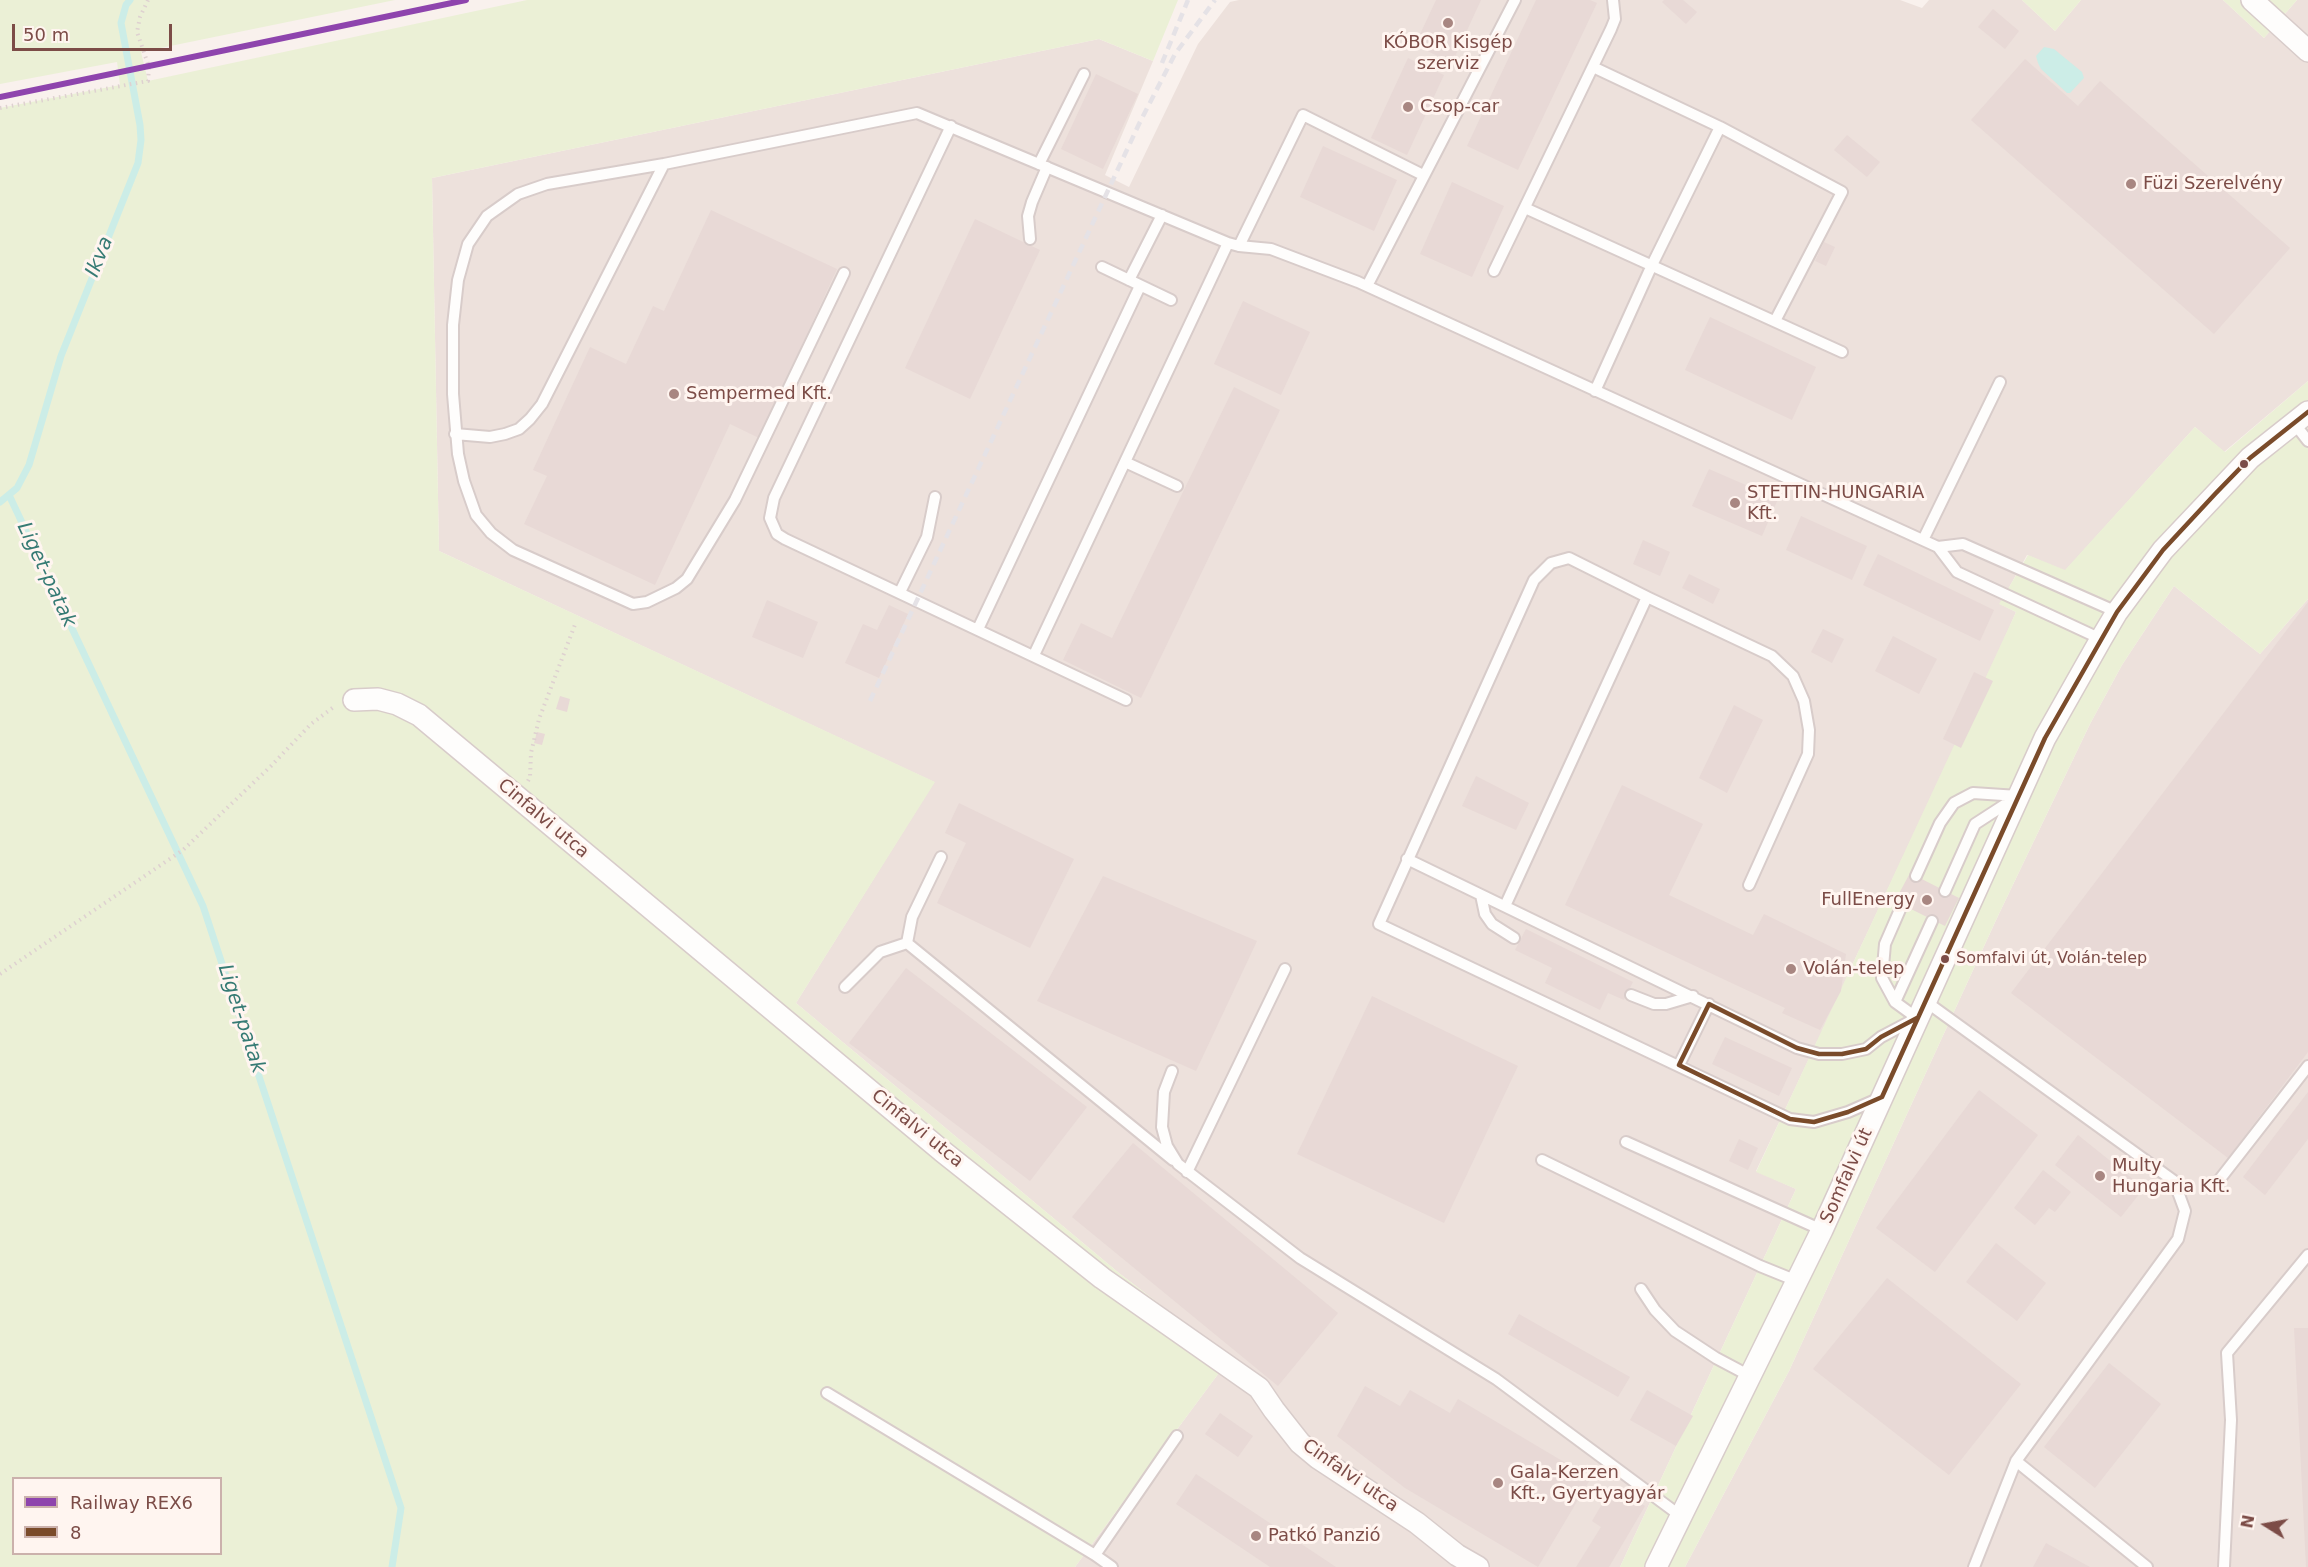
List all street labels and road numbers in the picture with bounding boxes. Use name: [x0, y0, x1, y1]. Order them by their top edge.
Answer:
street label: Cinfalvi utca: [493, 775, 593, 863]
street label: Cinfalvi utca: [867, 1085, 967, 1173]
street label: Somfalvi út: [1816, 1125, 1878, 1227]
street label: Cinfalvi utca: [1298, 1435, 1402, 1517]

